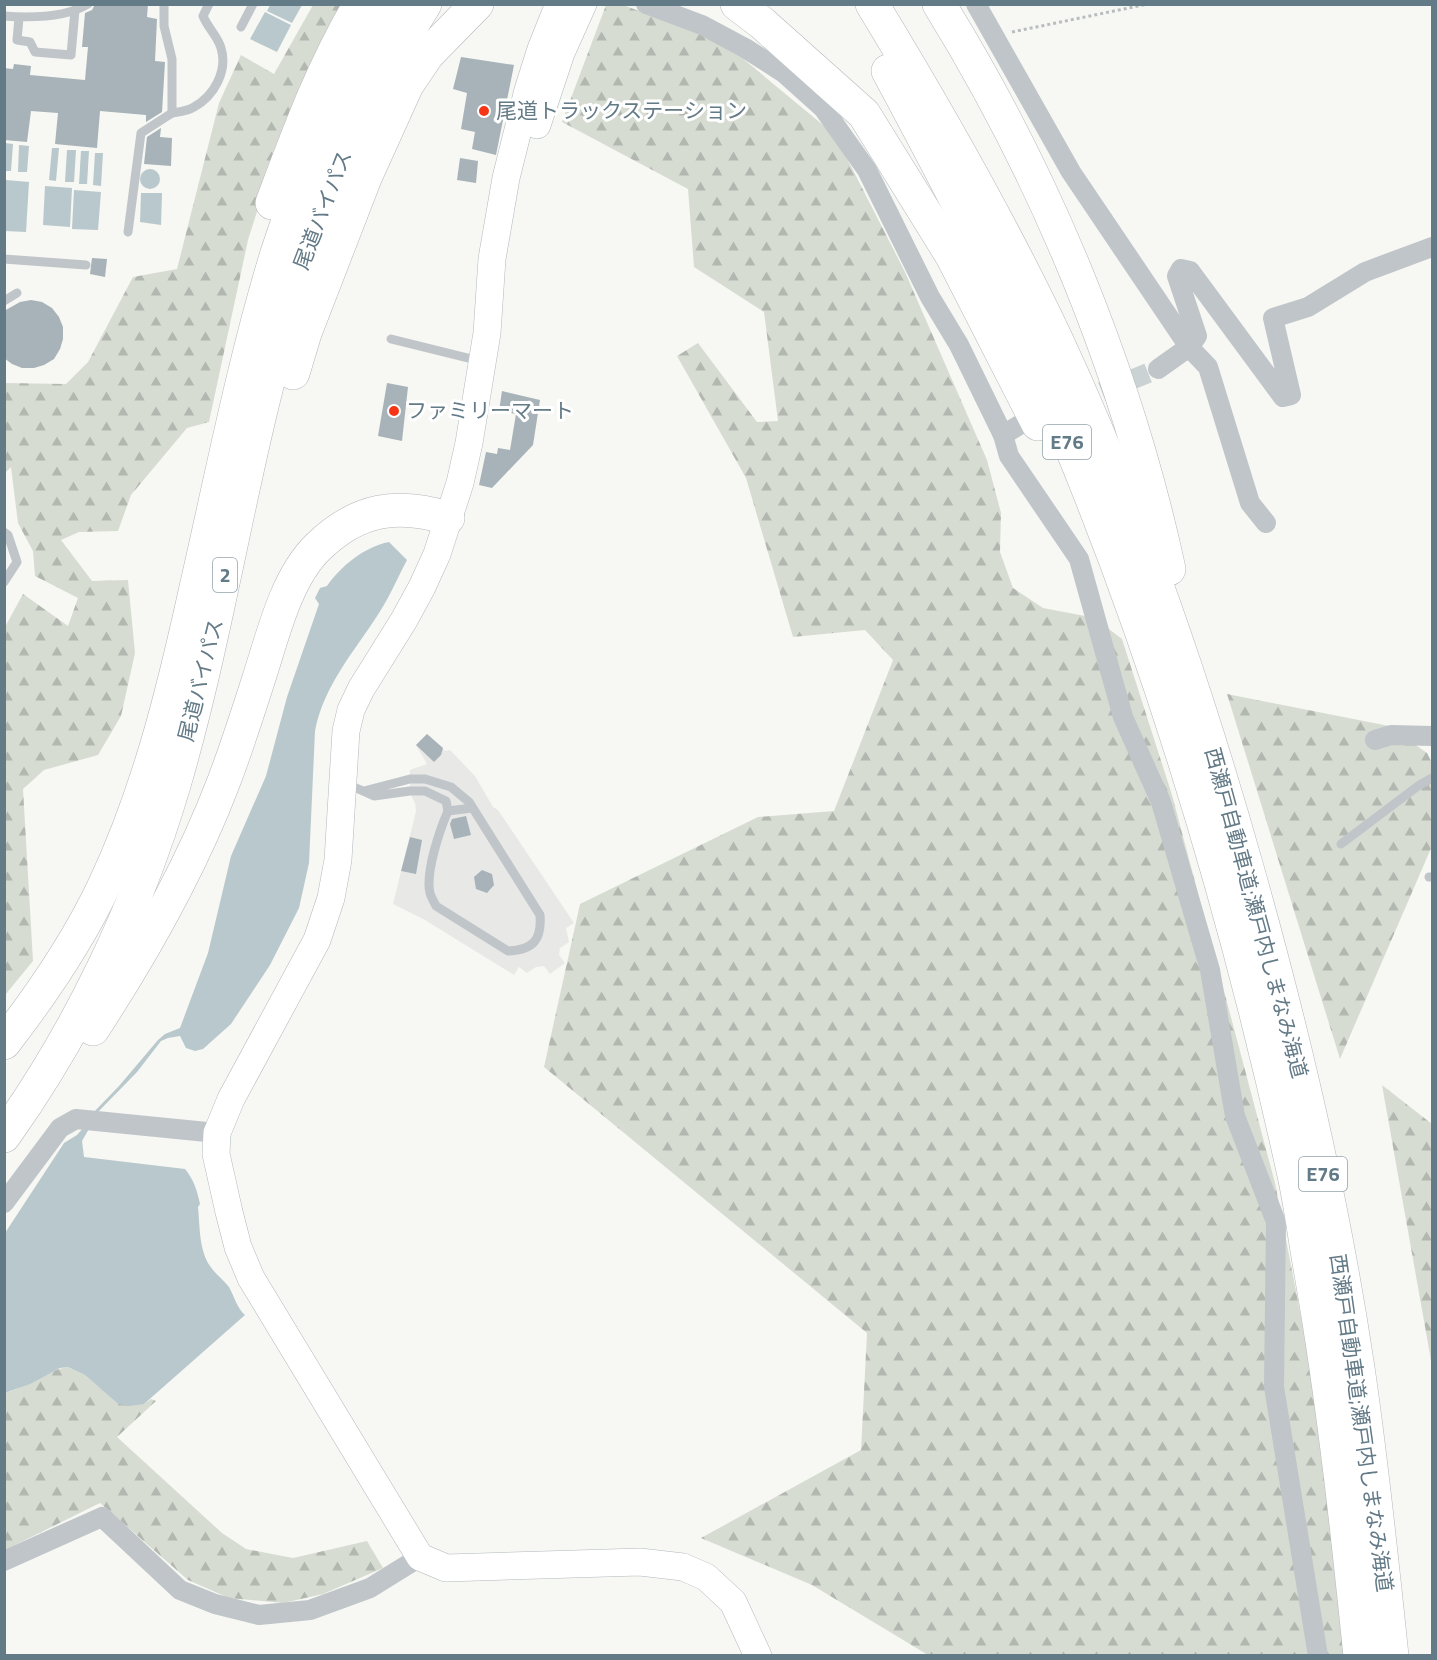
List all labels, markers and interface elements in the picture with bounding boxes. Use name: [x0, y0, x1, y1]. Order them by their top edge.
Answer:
place label: 尾道トラックステーション: [496, 94, 747, 126]
marker: 尾道トラックステーション: [477, 104, 491, 118]
street label: 尾道バイパス: [285, 145, 360, 274]
place label: ファミリーマート: [406, 394, 574, 426]
marker: ファミリーマート: [387, 404, 401, 418]
road number: E76: [1043, 425, 1091, 459]
road number: 2: [213, 558, 237, 592]
street label: 尾道バイパス: [169, 615, 231, 745]
street label: 西瀬戸自動車道;瀬戸内しまなみ海道: [1197, 744, 1317, 1082]
road number: E76: [1299, 1157, 1347, 1191]
street label: 西瀬戸自動車道;瀬戸内しまなみ海道: [1322, 1252, 1402, 1594]

